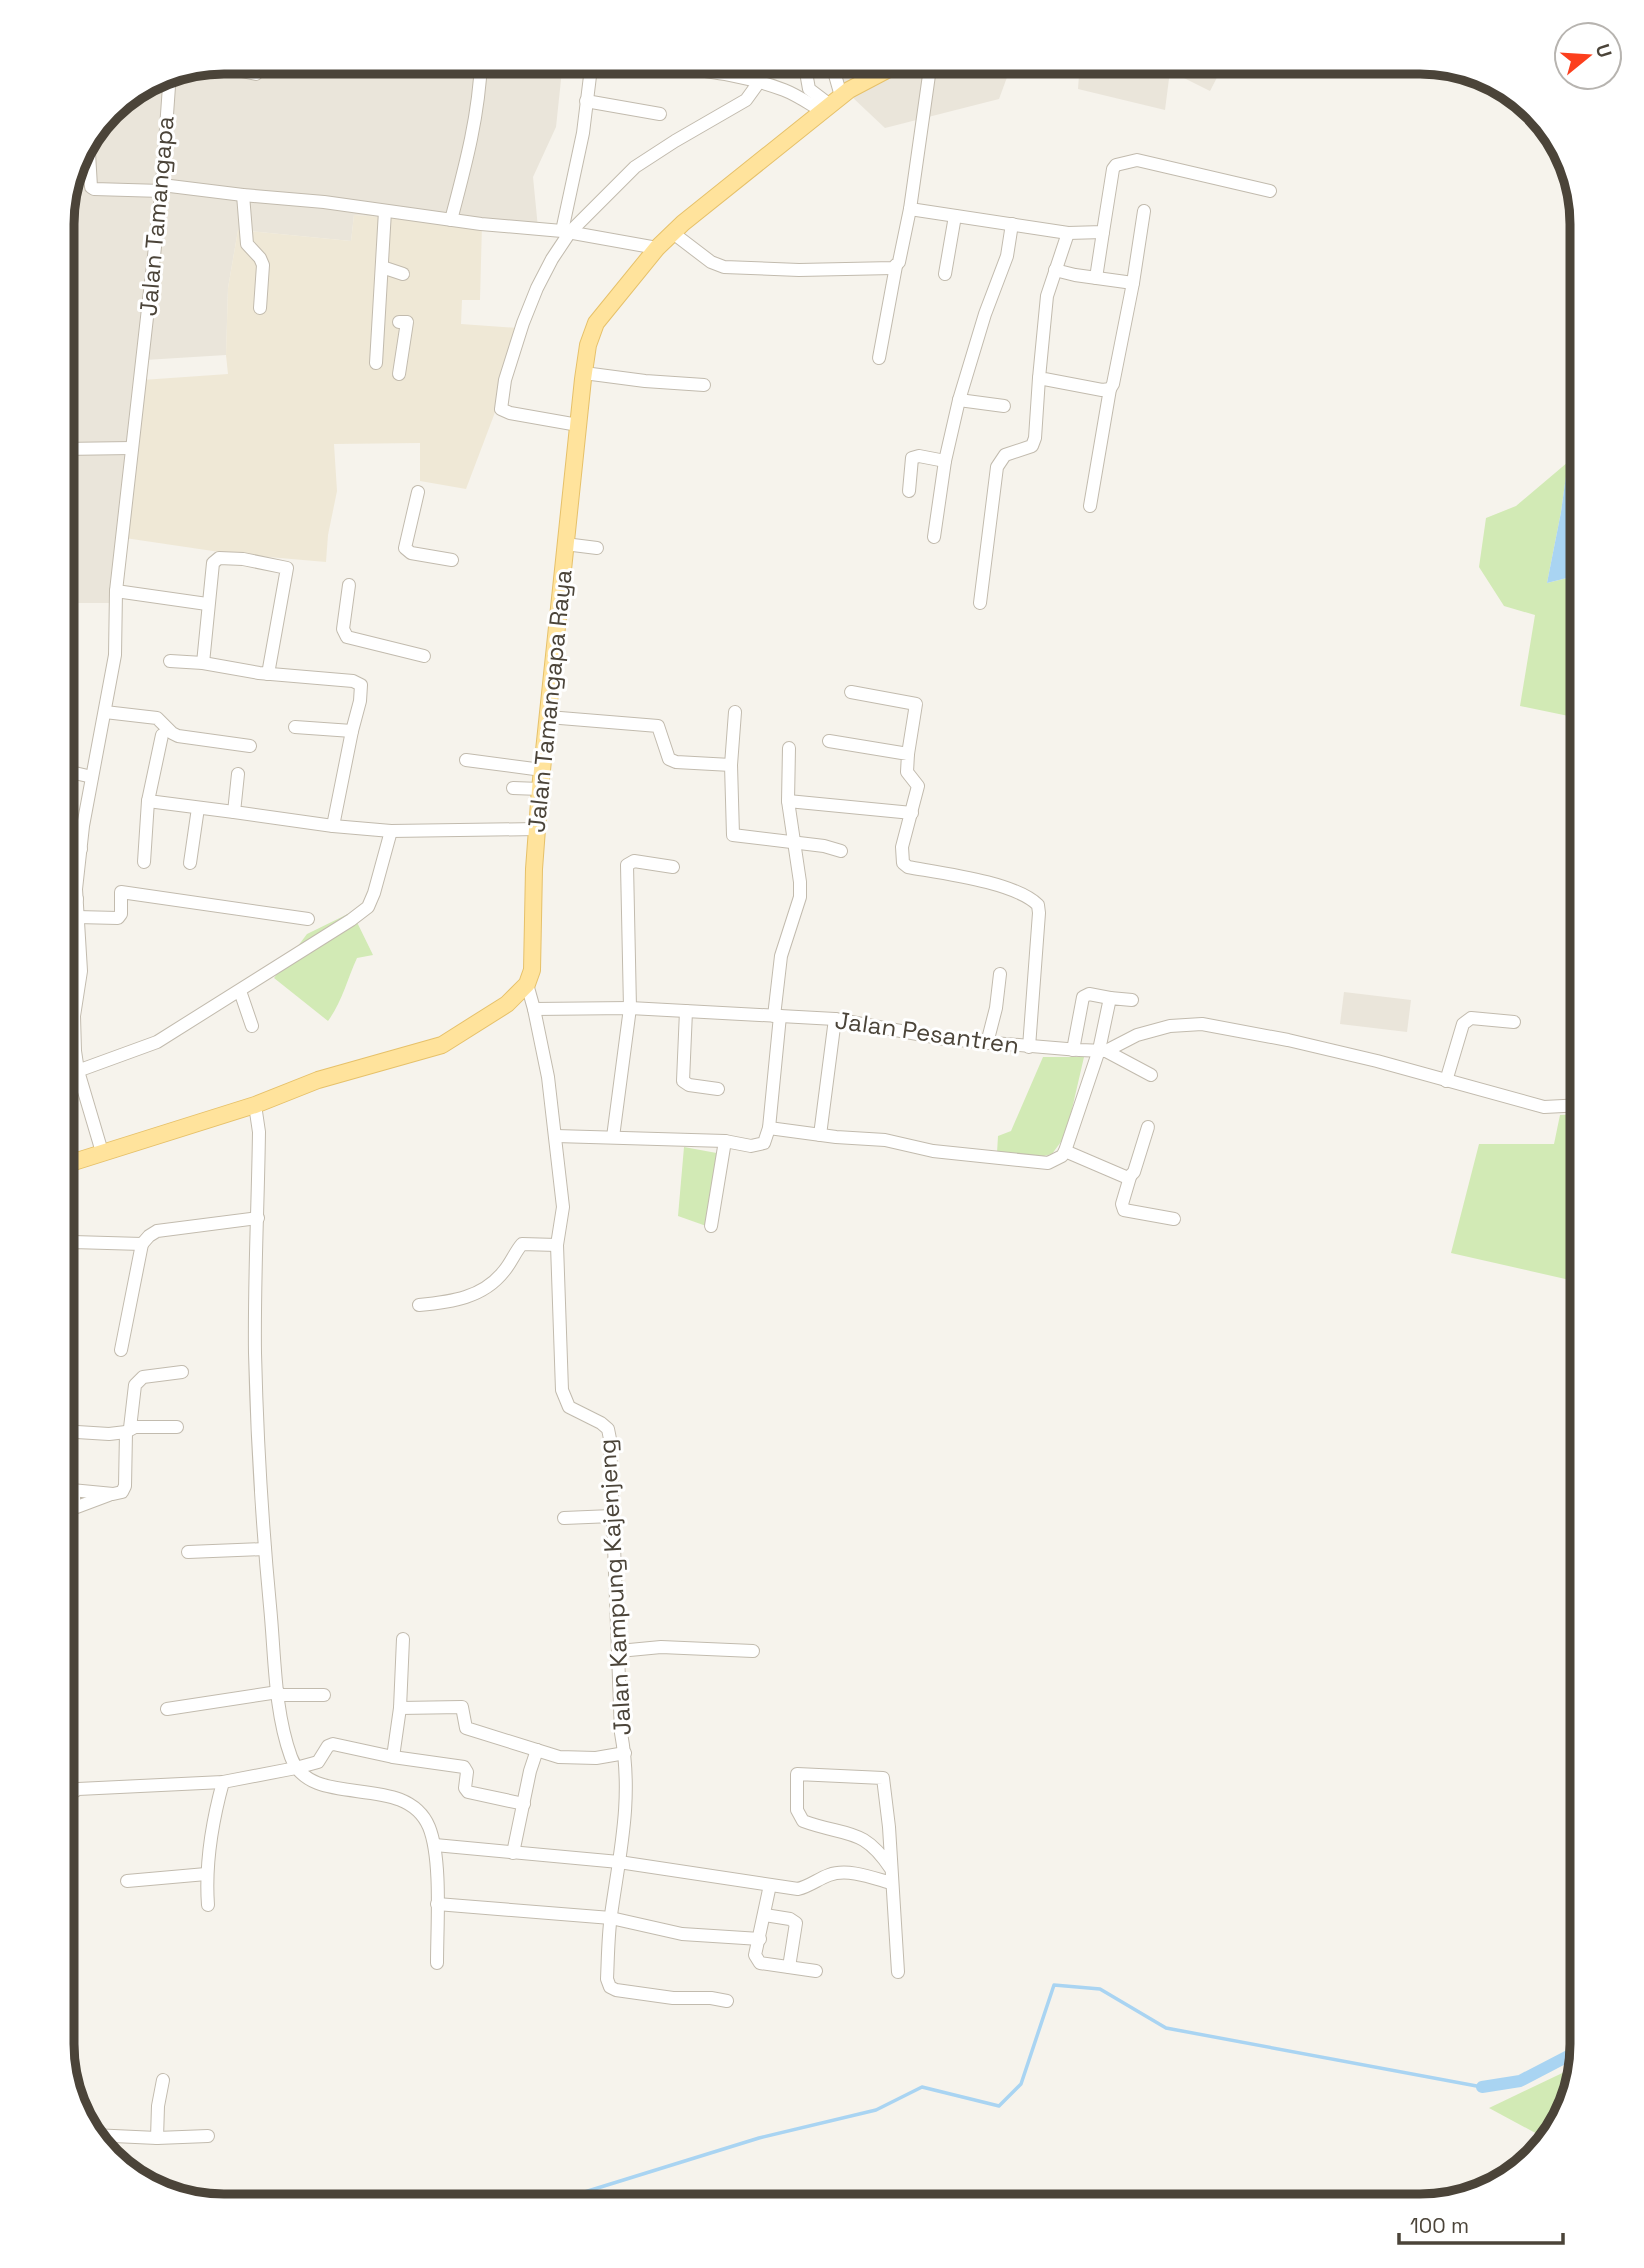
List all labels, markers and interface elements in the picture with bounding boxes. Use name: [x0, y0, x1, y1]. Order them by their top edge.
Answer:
north arrow: [1553, 21, 1623, 91]
text: U: [1590, 41, 1618, 61]
street label: Jalan Tamangapa: [132, 114, 181, 317]
street label: Jalan Tamangapa Raya: [520, 568, 579, 834]
street label: Jalan Pesantren: [833, 1004, 1021, 1061]
street label: Jalan Kampung Kajenjeng: [591, 1438, 638, 1736]
scale bar: [1399, 2202, 1564, 2246]
text: 100 m: [1410, 2212, 1469, 2239]

